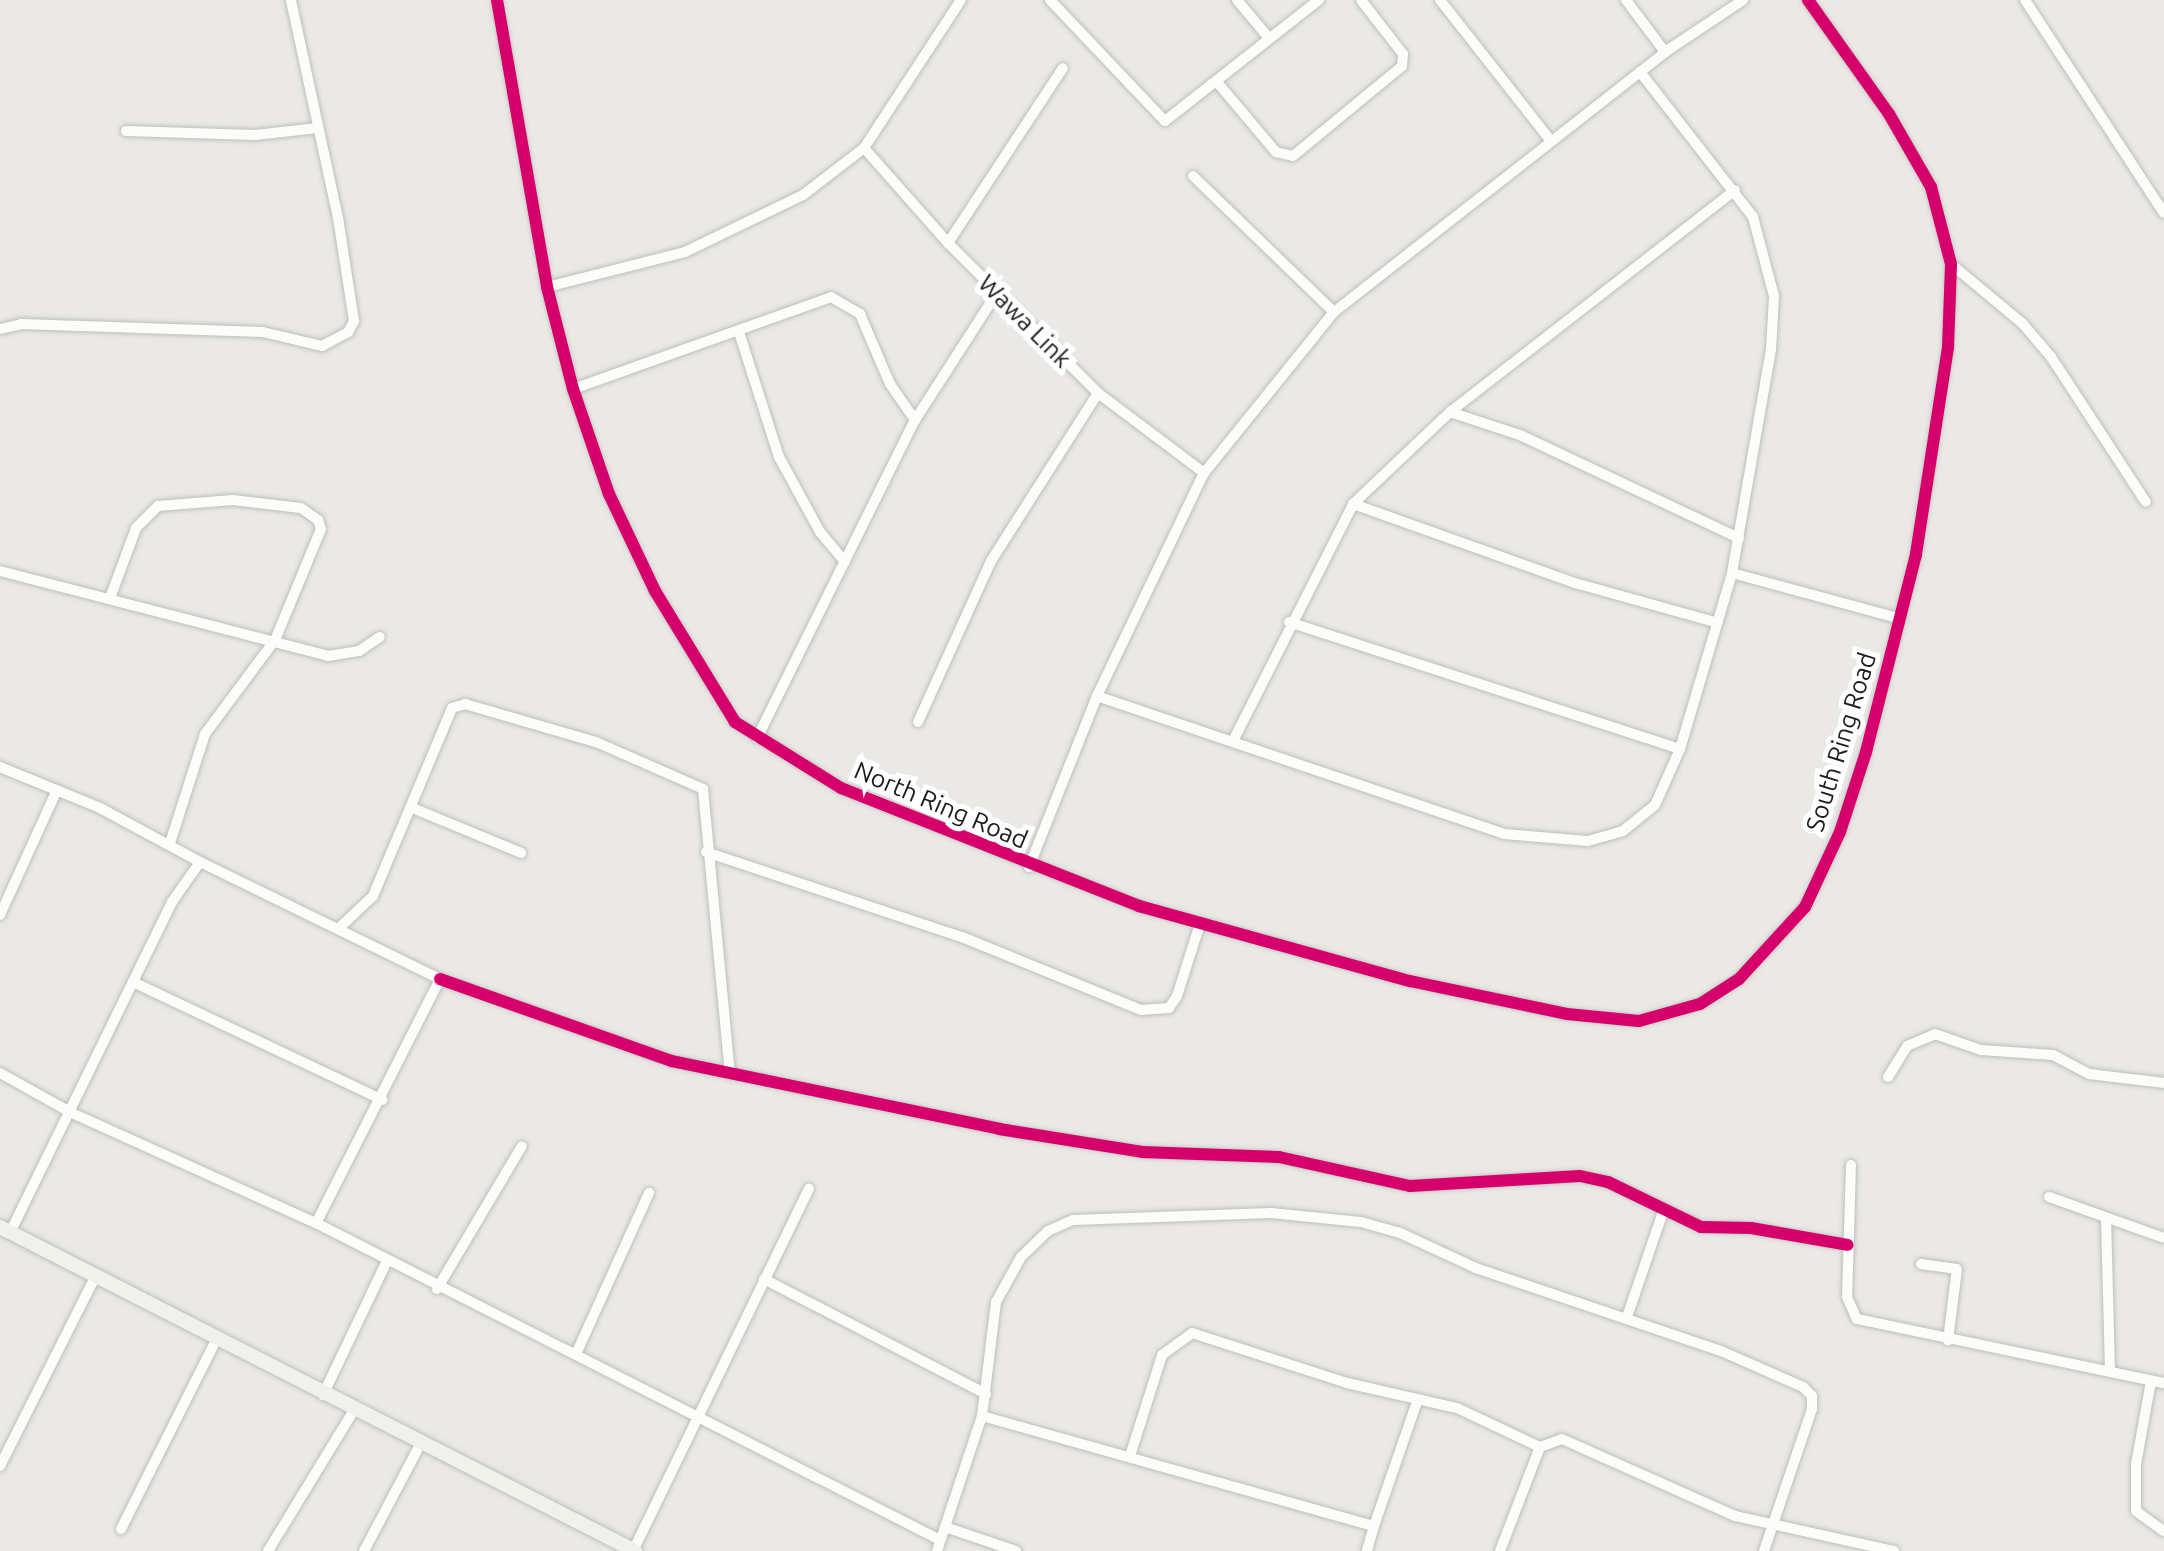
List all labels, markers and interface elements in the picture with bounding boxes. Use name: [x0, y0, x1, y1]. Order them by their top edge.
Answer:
street label: Wawa Link: [972, 268, 1078, 374]
street label: South Ring Road: [1800, 649, 1882, 835]
street label: North Ring Road: [850, 755, 1032, 855]

